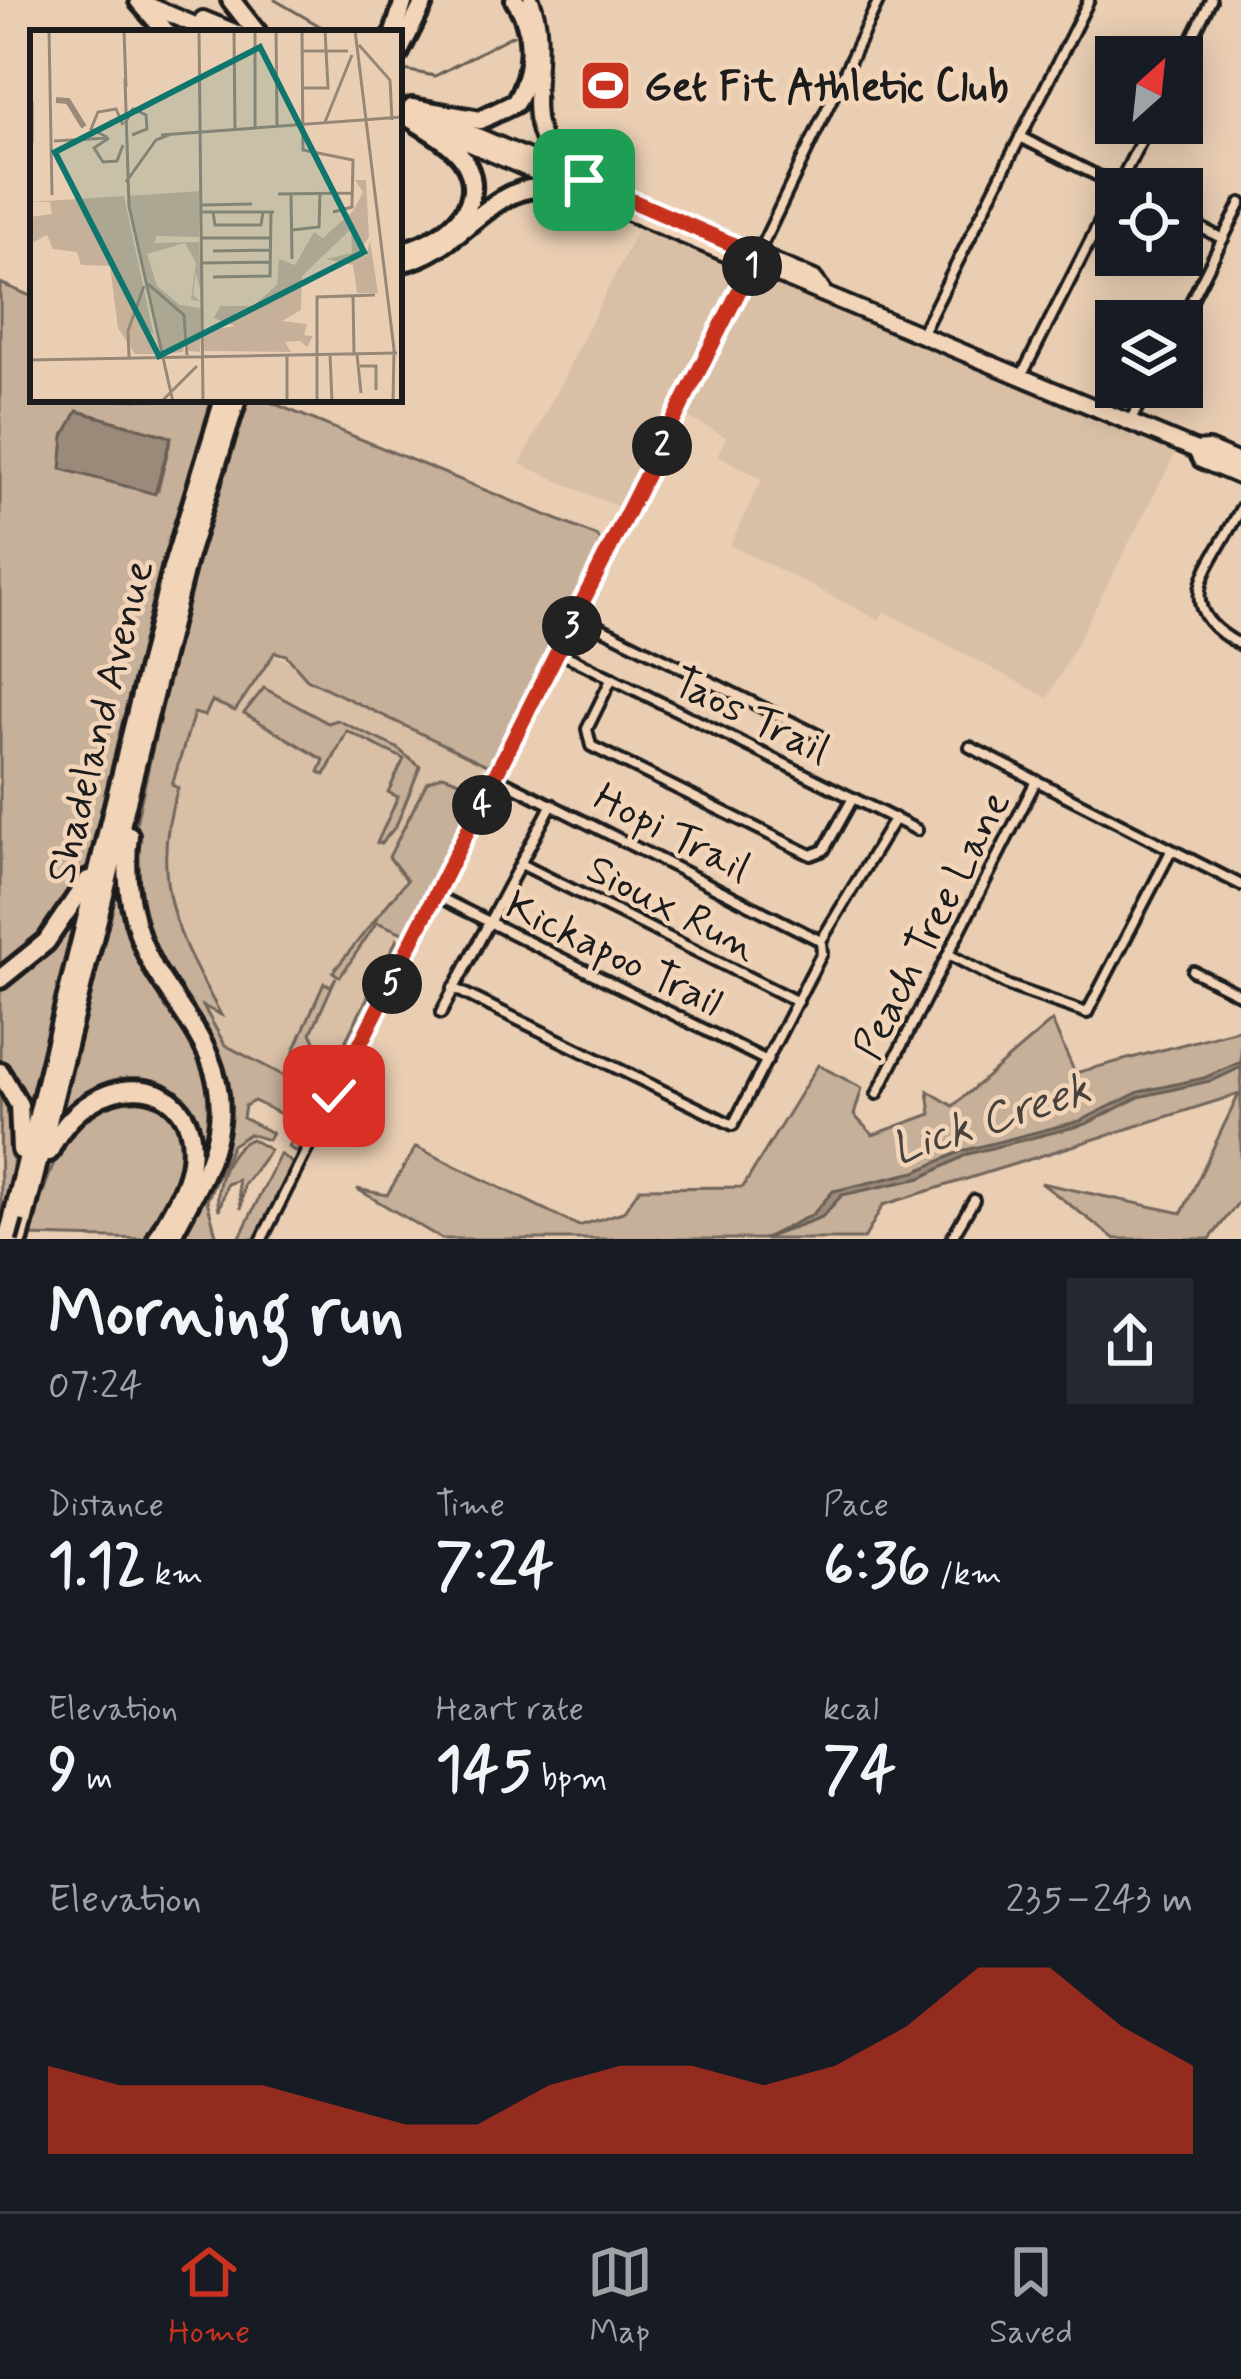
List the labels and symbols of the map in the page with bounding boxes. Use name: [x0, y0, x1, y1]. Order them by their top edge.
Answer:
inset map: [30, 30, 402, 402]
north arrow: [1095, 36, 1203, 144]
sports icon: Get Fit Athletic Club: [577, 57, 633, 113]
place label: Get Fit Athletic Club: [644, 61, 1009, 116]
pin: [533, 129, 635, 231]
pin: 1: [722, 236, 782, 296]
pin: 2: [632, 416, 692, 476]
street label: Shadeland Avenue: [35, 554, 168, 889]
pin: 3: [542, 596, 602, 656]
street label: Taos Trail: [663, 655, 838, 779]
street label: Hopi Trail: [584, 771, 759, 897]
pin: 4: [452, 775, 512, 835]
street label: Peach Tree Lane: [842, 782, 1025, 1069]
street label: Sioux Run: [577, 843, 766, 976]
street label: Kickapoo Trail: [496, 879, 731, 1031]
pin: 5: [362, 954, 422, 1014]
pin: [283, 1045, 385, 1147]
water label: Lick Creek: [884, 1061, 1098, 1180]

